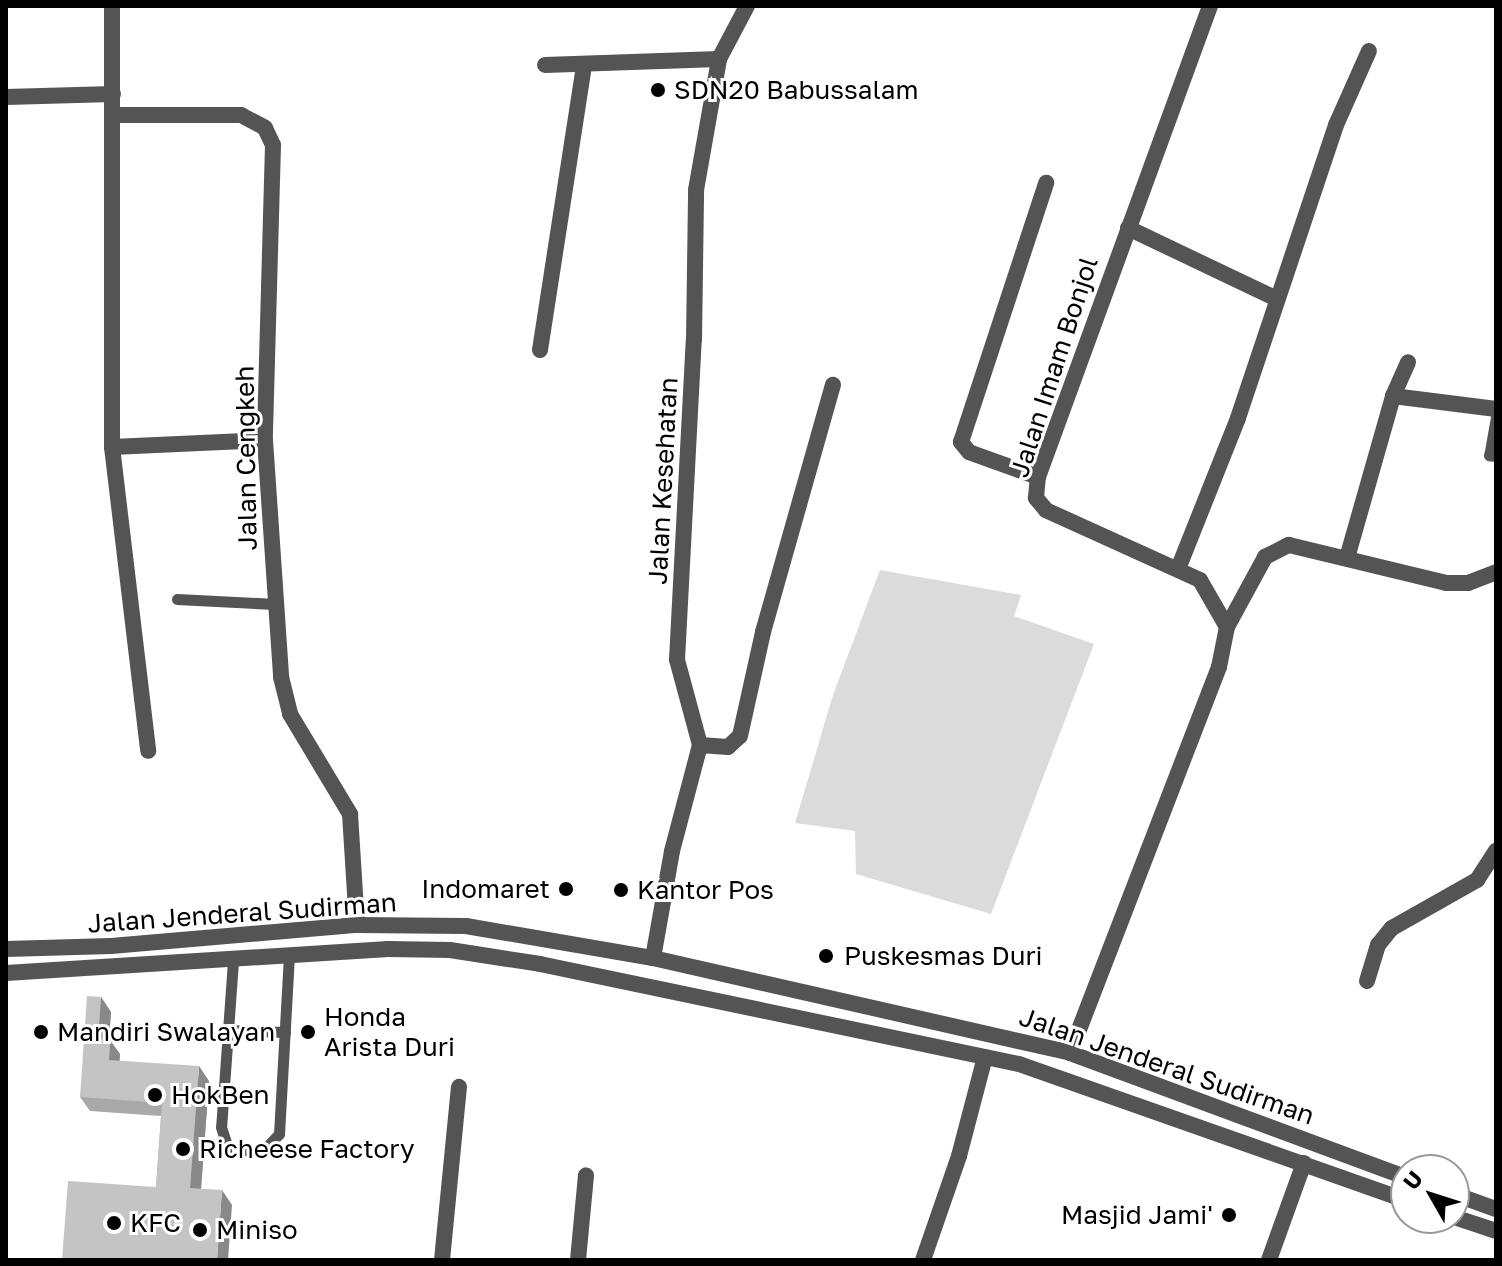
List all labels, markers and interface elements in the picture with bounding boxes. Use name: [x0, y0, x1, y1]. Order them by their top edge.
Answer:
place label: SDN20 Babussalam: [674, 74, 918, 106]
marker: SDN20 Babussalam: [649, 81, 667, 99]
street label: Jalan Imam Bonjol: [1004, 253, 1104, 481]
street label: Jalan Cengkeh: [229, 365, 263, 551]
street label: Jalan Kesehatan: [642, 377, 684, 585]
place label: Indomaret: [421, 873, 550, 905]
place label: Kantor Pos: [637, 874, 774, 906]
marker: Indomaret: [557, 880, 575, 898]
marker: Kantor Pos: [612, 881, 630, 899]
street label: Jalan Jenderal Sudirman: [86, 887, 398, 939]
place label: Puskesmas Duri: [844, 940, 1043, 972]
marker: Puskesmas Duri: [815, 945, 837, 967]
place label: Honda Arista Duri: [324, 1001, 455, 1062]
street label: Jalan Jenderal Sudirman: [1015, 1001, 1319, 1131]
place label: Mandiri Swalayan: [57, 1016, 275, 1048]
marker: Mandiri Swalayan: [32, 1023, 50, 1041]
marker: Honda Arista Duri: [299, 1023, 317, 1041]
place label: HokBen: [171, 1079, 270, 1111]
marker: HokBen: [146, 1086, 164, 1104]
place label: Richeese Factory: [199, 1133, 415, 1165]
marker: Richeese Factory: [174, 1140, 192, 1158]
north arrow: [1390, 1154, 1470, 1234]
text: U: [1397, 1165, 1428, 1195]
place label: Masjid Jami': [1061, 1199, 1213, 1231]
marker: Masjid Jami': [1220, 1206, 1238, 1224]
place label: KFC: [130, 1207, 181, 1239]
marker: KFC: [105, 1214, 123, 1232]
place label: Miniso: [216, 1214, 298, 1246]
marker: Miniso: [191, 1221, 209, 1239]

